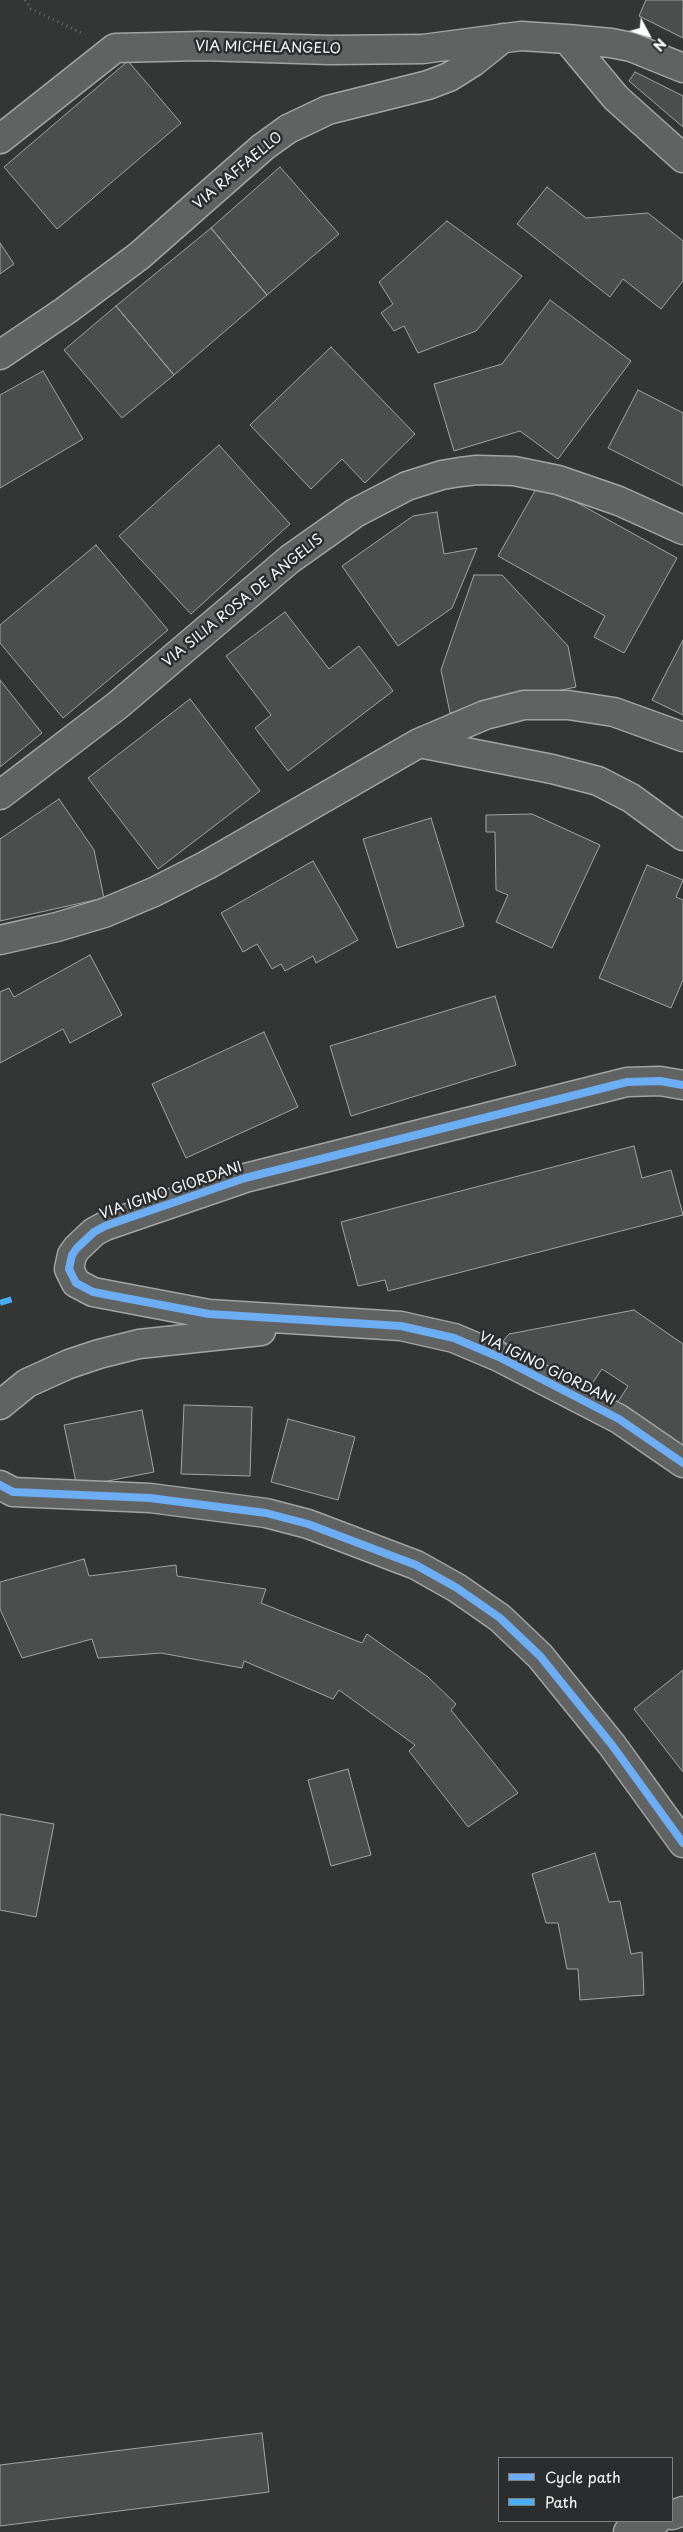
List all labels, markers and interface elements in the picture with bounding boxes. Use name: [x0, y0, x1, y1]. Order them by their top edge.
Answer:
north arrow: [623, 10, 673, 60]
text: N: [648, 34, 671, 56]
street label: VIA MICHELANGELO: [195, 38, 341, 58]
street label: VIA RAFFAELLO: [190, 129, 286, 213]
street label: VIA SILIA ROSA DE ANGELIS: [160, 531, 326, 671]
street label: VIA IGINO GIORDANI: [97, 1159, 245, 1223]
street label: VIA IGINO GIORDANI: [476, 1329, 618, 1409]
legend: [498, 2457, 673, 2522]
text: Cycle path: [545, 2465, 621, 2488]
text: Path: [545, 2490, 577, 2513]

